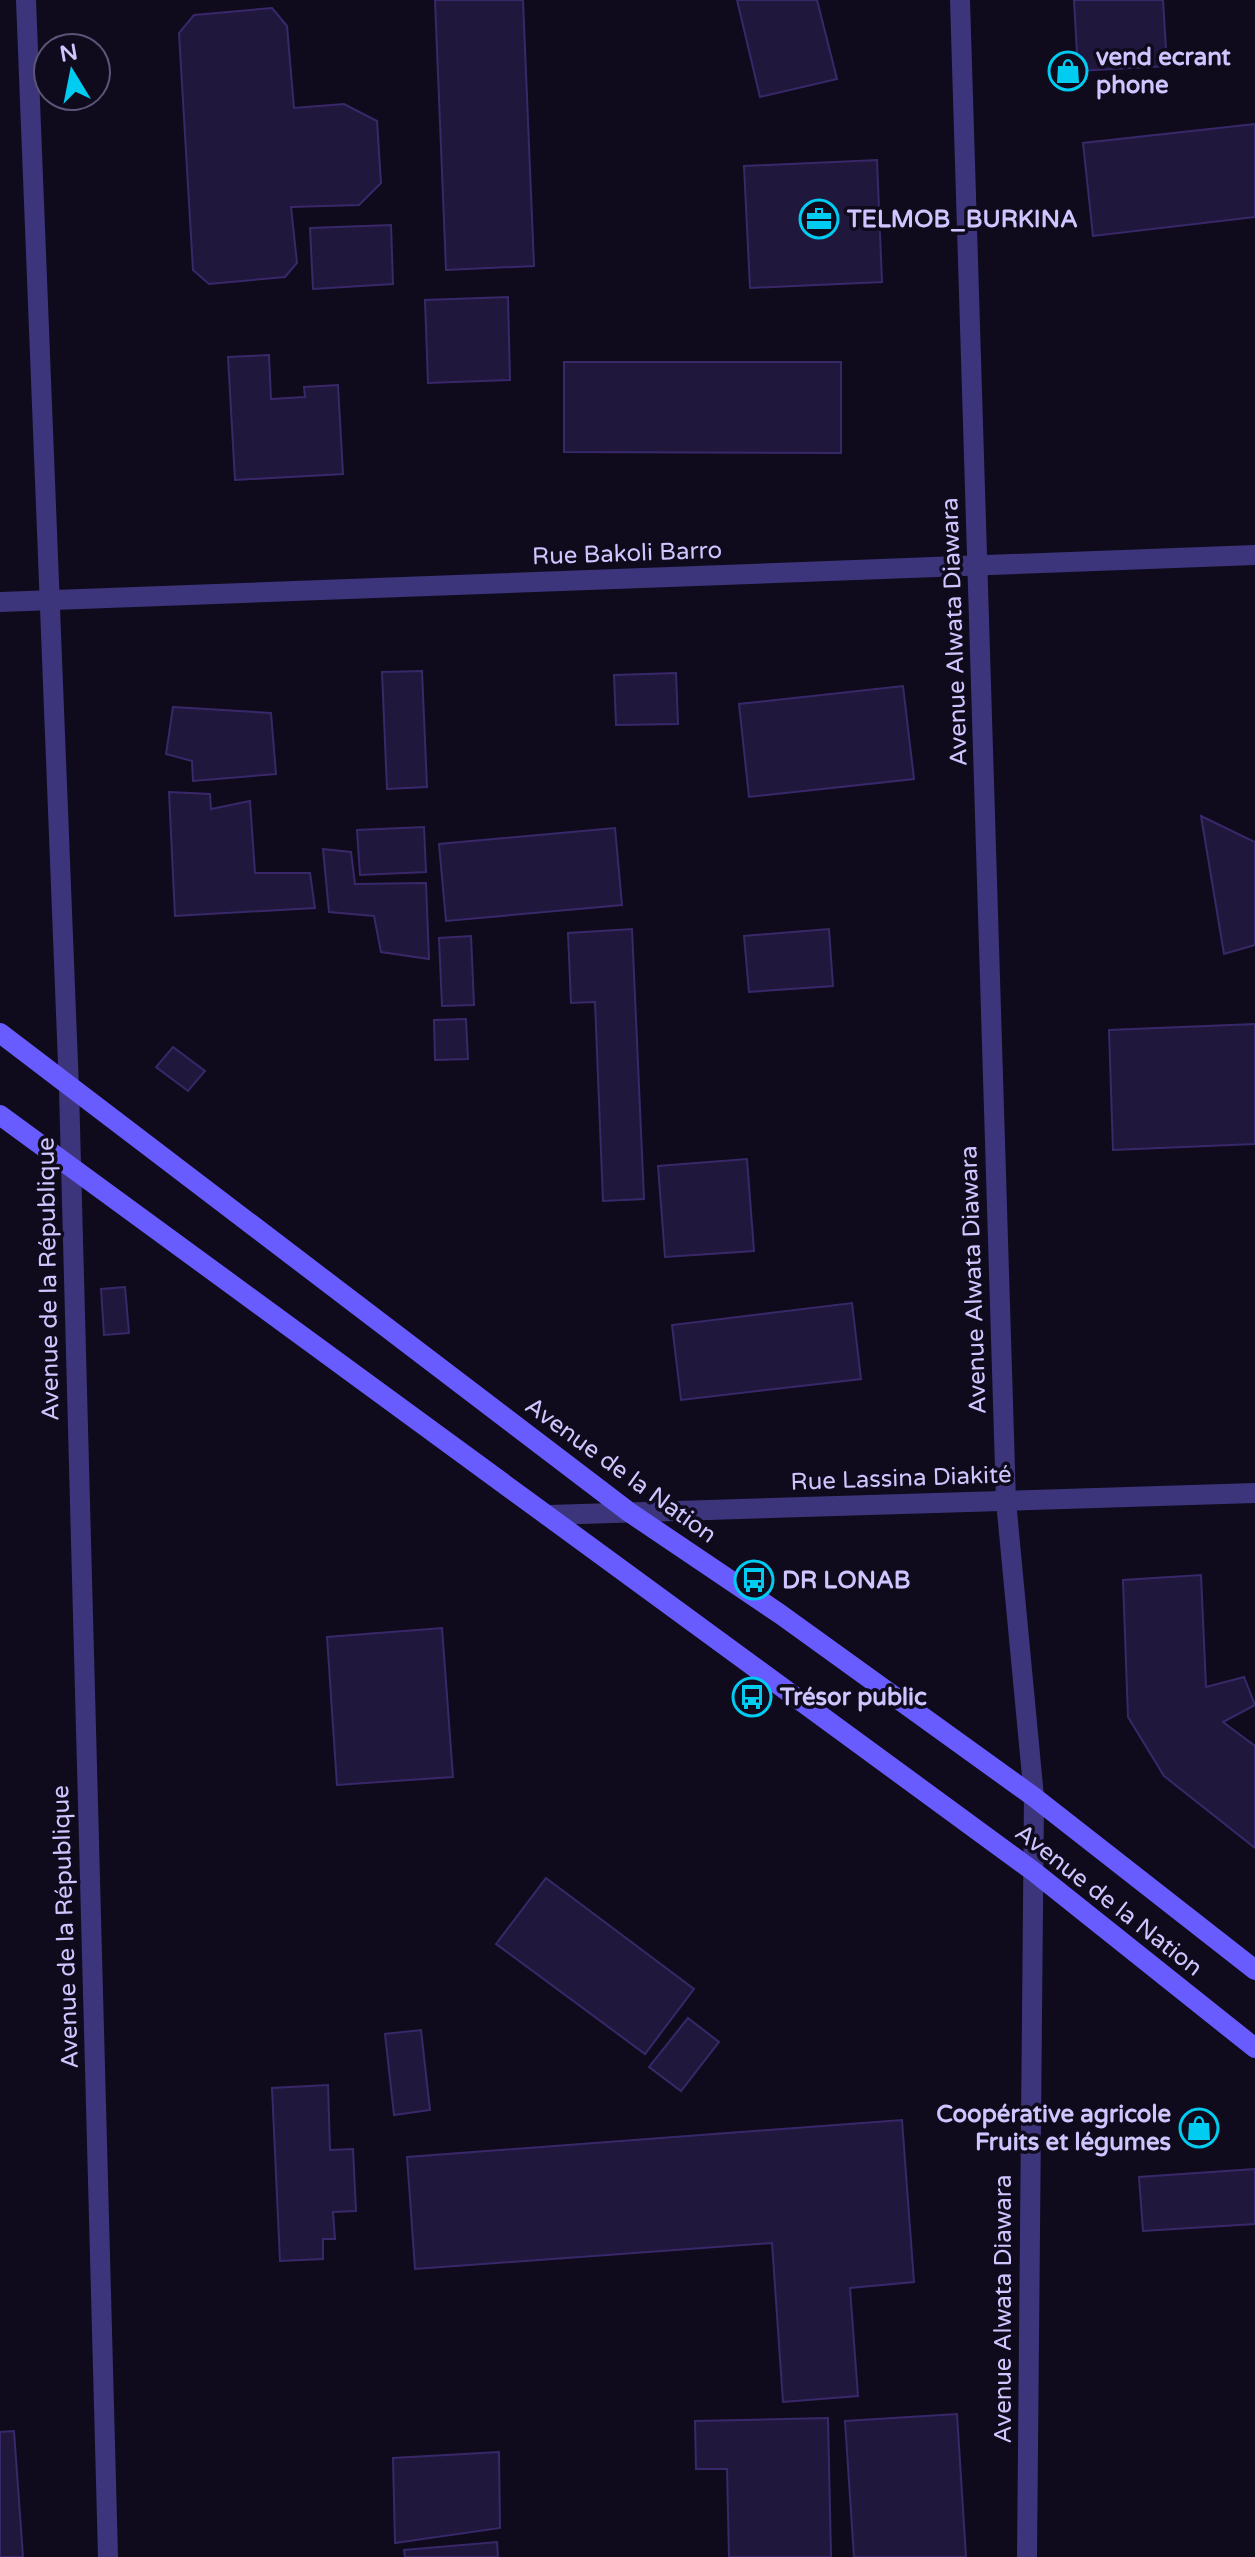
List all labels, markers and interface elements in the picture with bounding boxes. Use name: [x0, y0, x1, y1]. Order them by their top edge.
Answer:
north arrow: [32, 32, 112, 112]
text: N: [58, 39, 80, 68]
place label: vend ecrant phone: [1096, 43, 1232, 100]
shop icon: vend ecrant phone: [1047, 50, 1089, 92]
office icon: TELMOB_BURKINA: [798, 198, 840, 240]
place label: TELMOB_BURKINA: [846, 205, 1078, 234]
street label: Avenue Alwata Diawara: [935, 497, 974, 767]
street label: Rue Bakoli Barro: [532, 536, 722, 571]
street label: Avenue de la République: [32, 1137, 65, 1421]
street label: Avenue Alwata Diawara: [954, 1145, 993, 1415]
street label: Avenue de la Nation: [519, 1391, 722, 1550]
street label: Rue Lassina Diakité: [790, 1460, 1012, 1497]
bus stop icon: DR LONAB: [733, 1559, 775, 1601]
place label: DR LONAB: [782, 1566, 910, 1595]
bus stop icon: Trésor public: [731, 1676, 773, 1718]
place label: Trésor public: [779, 1683, 927, 1712]
street label: Avenue de la République: [46, 1785, 85, 2069]
street label: Avenue de la Nation: [1009, 1818, 1208, 1983]
place label: Coopérative agricole Fruits et légumes: [936, 2100, 1171, 2157]
shop icon: Coopérative agricole Fruits et légumes: [1178, 2107, 1220, 2149]
street label: Avenue Alwata Diawara: [989, 2175, 1018, 2443]

